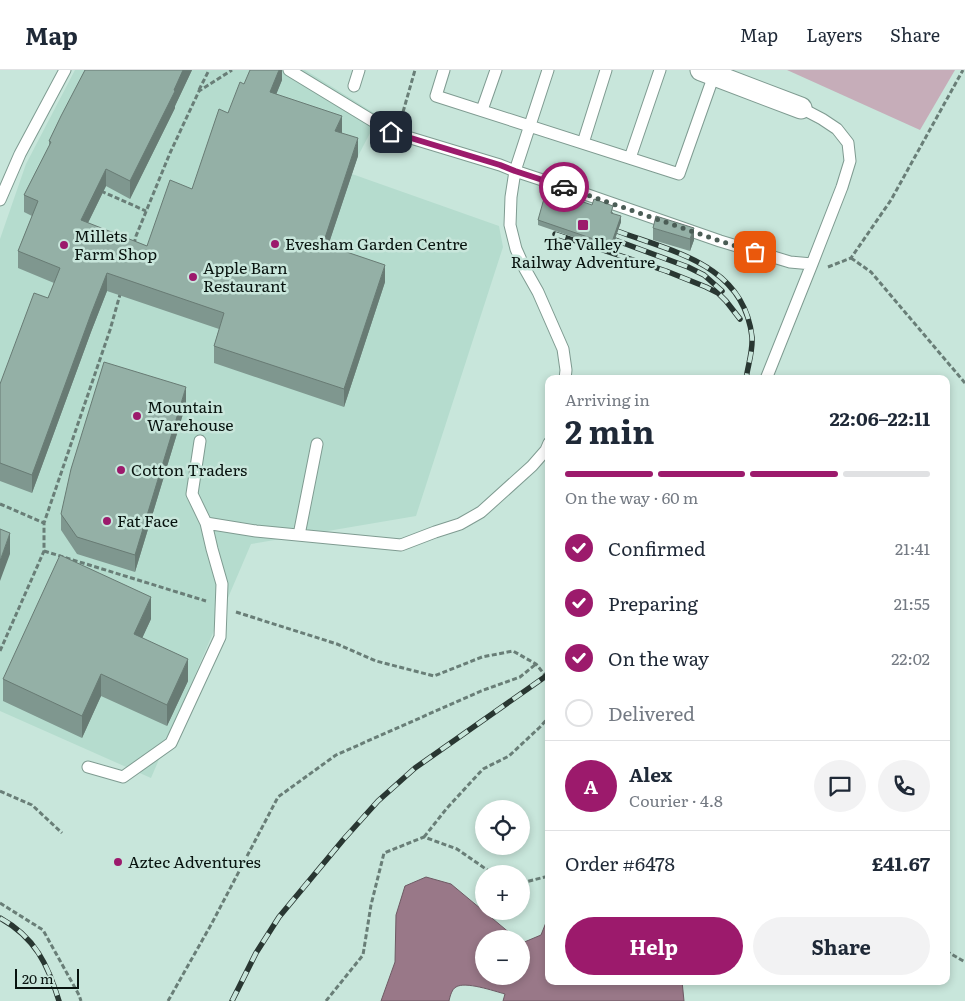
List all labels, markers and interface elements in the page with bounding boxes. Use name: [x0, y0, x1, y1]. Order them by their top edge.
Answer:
text: Map: [25, 17, 78, 52]
text: Map: [740, 21, 778, 48]
text: Layers: [806, 21, 862, 48]
text: Share: [890, 21, 940, 48]
pin: [370, 111, 412, 153]
icon: home: [377, 118, 405, 146]
courier: [539, 162, 589, 212]
icon: car: [550, 173, 578, 201]
marker: The Valley Railway Adventure: [576, 218, 590, 232]
place label: Millets Farm Shop: [74, 223, 157, 265]
place label: Evesham Garden Centre: [285, 231, 468, 255]
place label: The Valley Railway Adventure: [511, 231, 655, 273]
pin: [734, 231, 776, 273]
marker: Evesham Garden Centre: [269, 238, 281, 250]
icon: bag: [741, 238, 769, 266]
marker: Millets Farm Shop: [58, 239, 70, 251]
place label: Apple Barn Restaurant: [203, 255, 288, 297]
marker: Apple Barn Restaurant: [187, 271, 199, 283]
text: Arriving in: [565, 387, 650, 411]
place label: Mountain Warehouse: [147, 394, 234, 436]
text: 22:06–22:11: [829, 404, 930, 432]
text: 2 min: [565, 406, 654, 454]
marker: Mountain Warehouse: [131, 410, 143, 422]
place label: Cotton Traders: [131, 457, 247, 481]
marker: Cotton Traders: [115, 464, 127, 476]
text: On the way · 60 m: [565, 485, 698, 509]
place label: Fat Face: [117, 508, 178, 532]
marker: Fat Face: [101, 515, 113, 527]
icon: check: [565, 534, 593, 562]
text: Confirmed: [608, 534, 706, 562]
text: 21:41: [895, 536, 930, 560]
icon: check: [565, 589, 593, 617]
text: Preparing: [608, 589, 698, 617]
text: 21:55: [894, 591, 930, 615]
icon: check: [565, 644, 593, 672]
text: On the way: [608, 644, 709, 672]
text: 22:02: [891, 646, 930, 670]
text: Delivered: [608, 699, 695, 727]
text: Alex: [629, 760, 672, 788]
button: chat: [814, 760, 866, 812]
button: phone: [878, 760, 930, 812]
text: A: [584, 772, 598, 800]
text: Courier · 4.8: [629, 788, 723, 812]
map controls: [475, 800, 530, 985]
button: locate: [475, 800, 530, 855]
place label: Aztec Adventures: [128, 849, 261, 873]
text: Order #6478: [565, 849, 675, 877]
text: £41.67: [872, 849, 930, 877]
marker: Aztec Adventures: [112, 856, 124, 868]
button: +: [475, 865, 530, 920]
button: Help: [565, 917, 743, 975]
button: Share: [753, 917, 930, 975]
button: −: [475, 930, 530, 985]
scale bar: [15, 966, 79, 989]
text: 20 m: [22, 968, 54, 988]

